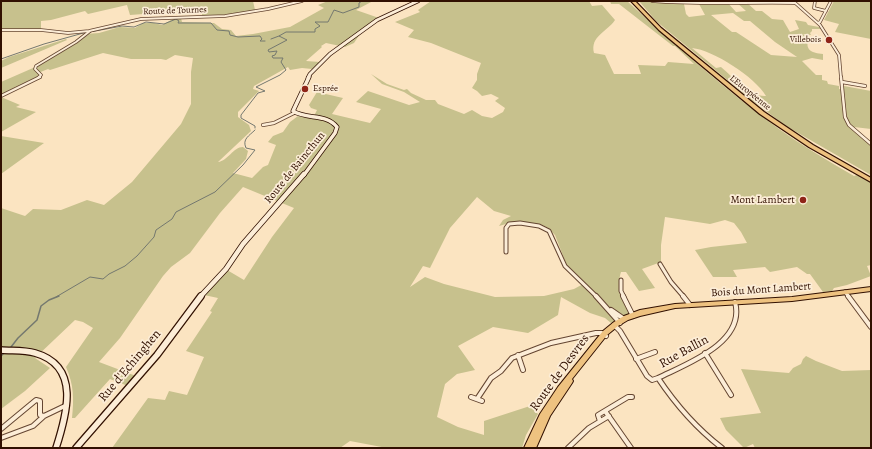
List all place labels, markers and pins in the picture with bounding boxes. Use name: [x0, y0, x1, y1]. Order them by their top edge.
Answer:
place label: Villebois: [790, 35, 821, 45]
marker: Villebois: [824, 35, 834, 45]
marker: Esprée: [300, 84, 310, 94]
place label: Esprée: [313, 84, 338, 94]
place label: Mont Lambert: [730, 193, 795, 207]
marker: Mont Lambert: [798, 195, 808, 205]

